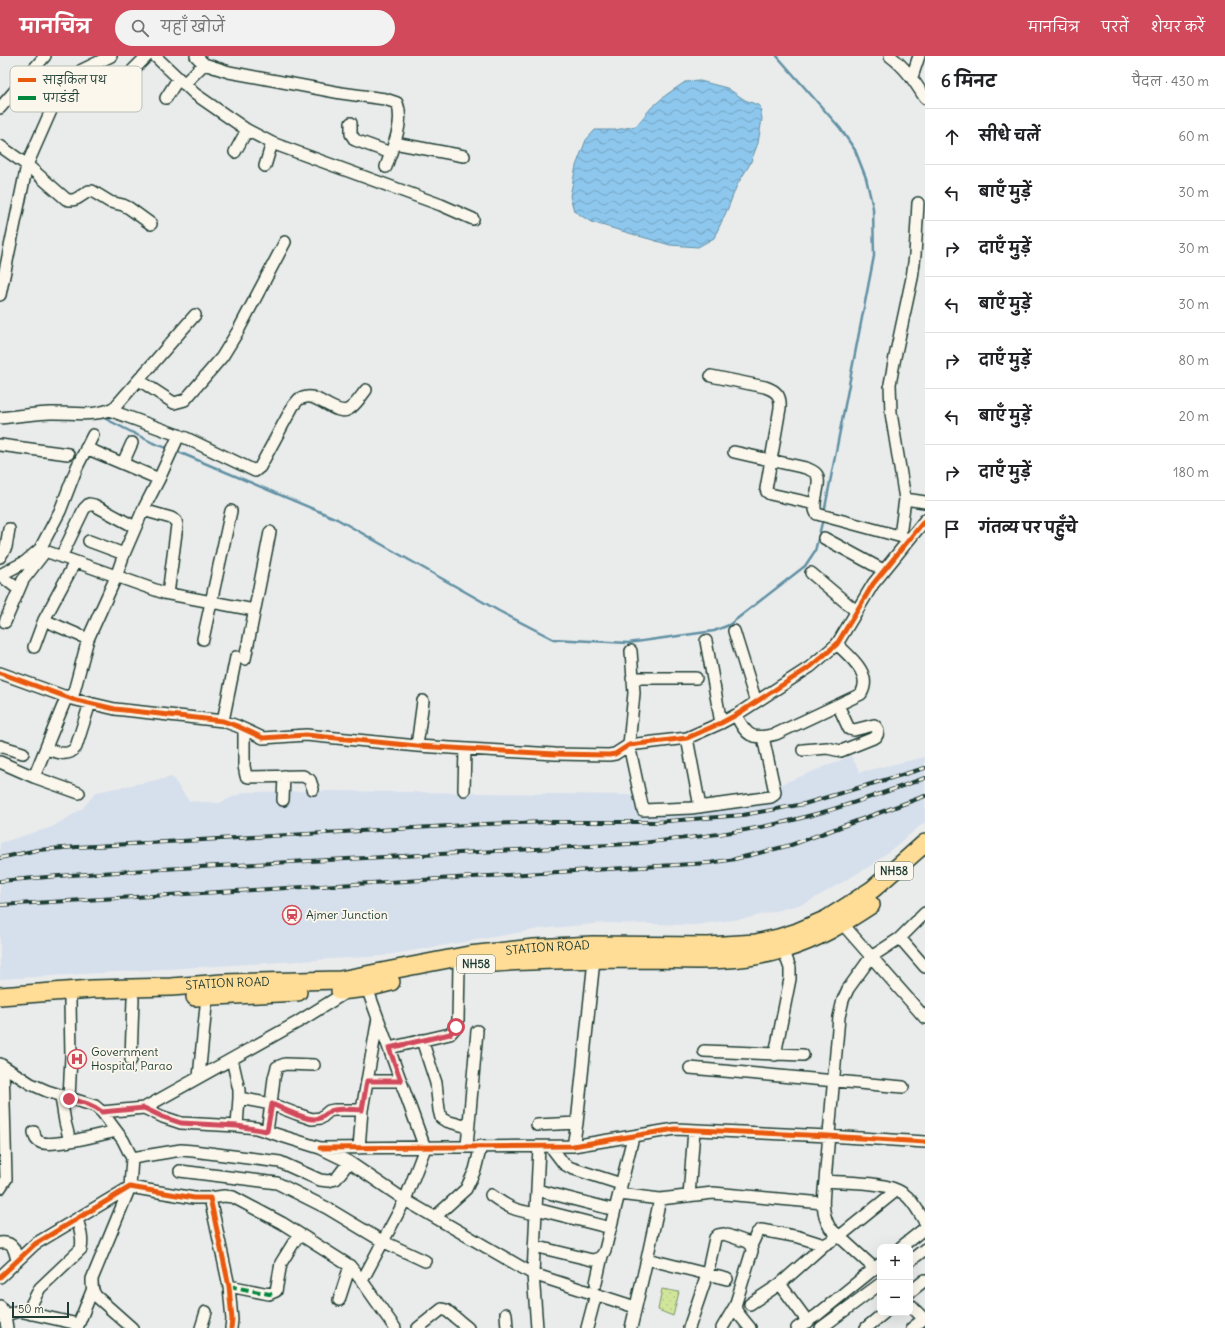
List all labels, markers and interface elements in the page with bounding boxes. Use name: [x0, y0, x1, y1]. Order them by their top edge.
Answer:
search box: [115, 10, 395, 46]
text: मानचित्र: [20, 14, 91, 38]
icon: search: [129, 17, 151, 39]
text: यहाँ खोजें: [161, 17, 225, 36]
text: मानचित्र: [1028, 18, 1079, 36]
text: परतें: [1101, 18, 1129, 36]
text: शेयर करें: [1151, 18, 1205, 36]
legend: [10, 66, 142, 112]
text: 6 मिनट: [941, 70, 996, 92]
text: साइकिल पथ: [42, 71, 108, 87]
text: पैदल · 430 m: [1132, 73, 1209, 90]
text: पगडंडी: [42, 89, 80, 105]
icon: ahead: [941, 126, 963, 148]
text: सीधे चलें: [979, 126, 1040, 145]
text: 60 m: [1178, 128, 1209, 145]
icon: left: [941, 182, 963, 204]
text: बाएँ मुड़ें: [979, 182, 1031, 201]
text: 30 m: [1179, 184, 1209, 201]
icon: right: [941, 238, 963, 260]
text: दाएँ मुड़ें: [979, 238, 1031, 257]
text: 30 m: [1179, 240, 1209, 257]
icon: left: [941, 294, 963, 316]
text: बाएँ मुड़ें: [979, 294, 1031, 313]
text: 30 m: [1179, 296, 1209, 313]
icon: right: [941, 350, 963, 372]
text: दाएँ मुड़ें: [979, 350, 1031, 369]
text: 80 m: [1178, 352, 1209, 369]
icon: left: [941, 406, 963, 428]
text: बाएँ मुड़ें: [979, 406, 1031, 425]
text: 20 m: [1179, 408, 1209, 425]
icon: right: [941, 462, 963, 484]
text: दाएँ मुड़ें: [979, 462, 1031, 481]
text: 180 m: [1173, 464, 1209, 481]
icon: arrive: [941, 518, 963, 540]
text: गंतव्य पर पहुँचे: [979, 518, 1077, 537]
road number: NH58: [875, 862, 913, 880]
station icon: Ajmer Junction: [281, 904, 303, 926]
place label: Ajmer Junction: [306, 907, 388, 922]
street label: STATION ROAD: [505, 937, 590, 958]
road number: NH58: [457, 955, 495, 973]
street label: STATION ROAD: [185, 974, 270, 993]
route start: [447, 1018, 465, 1036]
place label: Government Hospital, Parao: [91, 1044, 173, 1073]
hospital icon: Government Hospital, Parao: [66, 1048, 88, 1070]
route end: [60, 1090, 78, 1108]
map controls: [877, 1244, 913, 1316]
button: +: [877, 1244, 913, 1280]
button: −: [877, 1280, 913, 1316]
scale bar: [12, 1300, 69, 1319]
text: 50 m: [18, 1302, 44, 1316]

